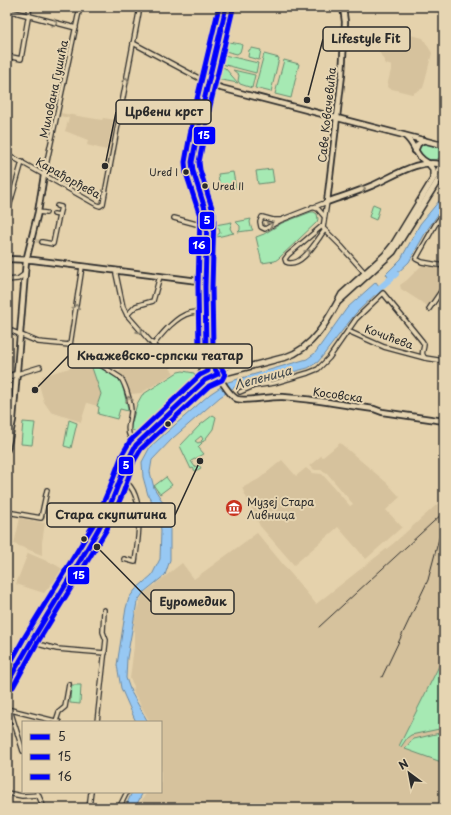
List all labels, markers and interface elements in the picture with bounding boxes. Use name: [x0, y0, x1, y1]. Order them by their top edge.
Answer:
one-way arrow: [51, 18, 58, 27]
callout: Lifestyle Fit: [323, 27, 410, 51]
text: Lifestyle Fit: [331, 29, 401, 47]
street label: Милована Гушића: [35, 38, 72, 139]
street label: Саве Ковачевића: [313, 66, 340, 164]
one-way arrow: [121, 77, 130, 83]
callout: Црвени крст: [116, 100, 211, 124]
text: Црвени крст: [125, 102, 204, 120]
line badge: 15: [193, 126, 216, 145]
text: 15: [198, 126, 210, 143]
street label: Карађорђева: [33, 153, 104, 202]
place label: Ured I: [149, 164, 178, 179]
marker: Ured I: [181, 167, 191, 177]
place label: Ured II: [212, 178, 244, 193]
marker: Ured II: [200, 181, 210, 191]
one-way arrow: [360, 185, 367, 194]
line badge: 5: [199, 211, 215, 230]
text: 5: [203, 211, 211, 228]
one-way arrow: [266, 223, 273, 230]
line badge: 16: [188, 236, 211, 255]
text: 16: [192, 236, 206, 253]
one-way arrow: [303, 249, 311, 257]
one-way arrow: [71, 304, 80, 310]
street label: Кочићева: [362, 320, 416, 353]
one-way arrow: [136, 326, 143, 333]
callout: Књажевско-српски театар: [68, 344, 252, 368]
text: Књажевско-српски театар: [77, 346, 244, 364]
water label: Лепеница: [232, 361, 294, 393]
street label: Косовска: [312, 383, 364, 406]
one-way arrow: [125, 396, 133, 402]
unlabelled marker: [163, 419, 173, 429]
line badge: 5: [118, 456, 134, 475]
text: 5: [122, 456, 130, 473]
place label: Музеј Стара Ливница: [247, 493, 314, 523]
museum icon: Музеј Стара Ливница: [224, 498, 244, 518]
callout: Стара скупштина: [47, 503, 175, 527]
text: Стара скупштина: [55, 505, 167, 523]
unlabelled marker: [79, 534, 89, 544]
line badge: 15: [67, 566, 90, 585]
text: 15: [73, 566, 85, 583]
callout: Еуромедик: [151, 590, 234, 614]
text: Еуромедик: [159, 592, 227, 610]
legend: [22, 721, 162, 793]
text: 5: [58, 727, 66, 745]
text: 15: [58, 747, 71, 765]
north arrow: [389, 753, 429, 793]
text: N: [395, 754, 412, 774]
text: 16: [58, 767, 72, 785]

